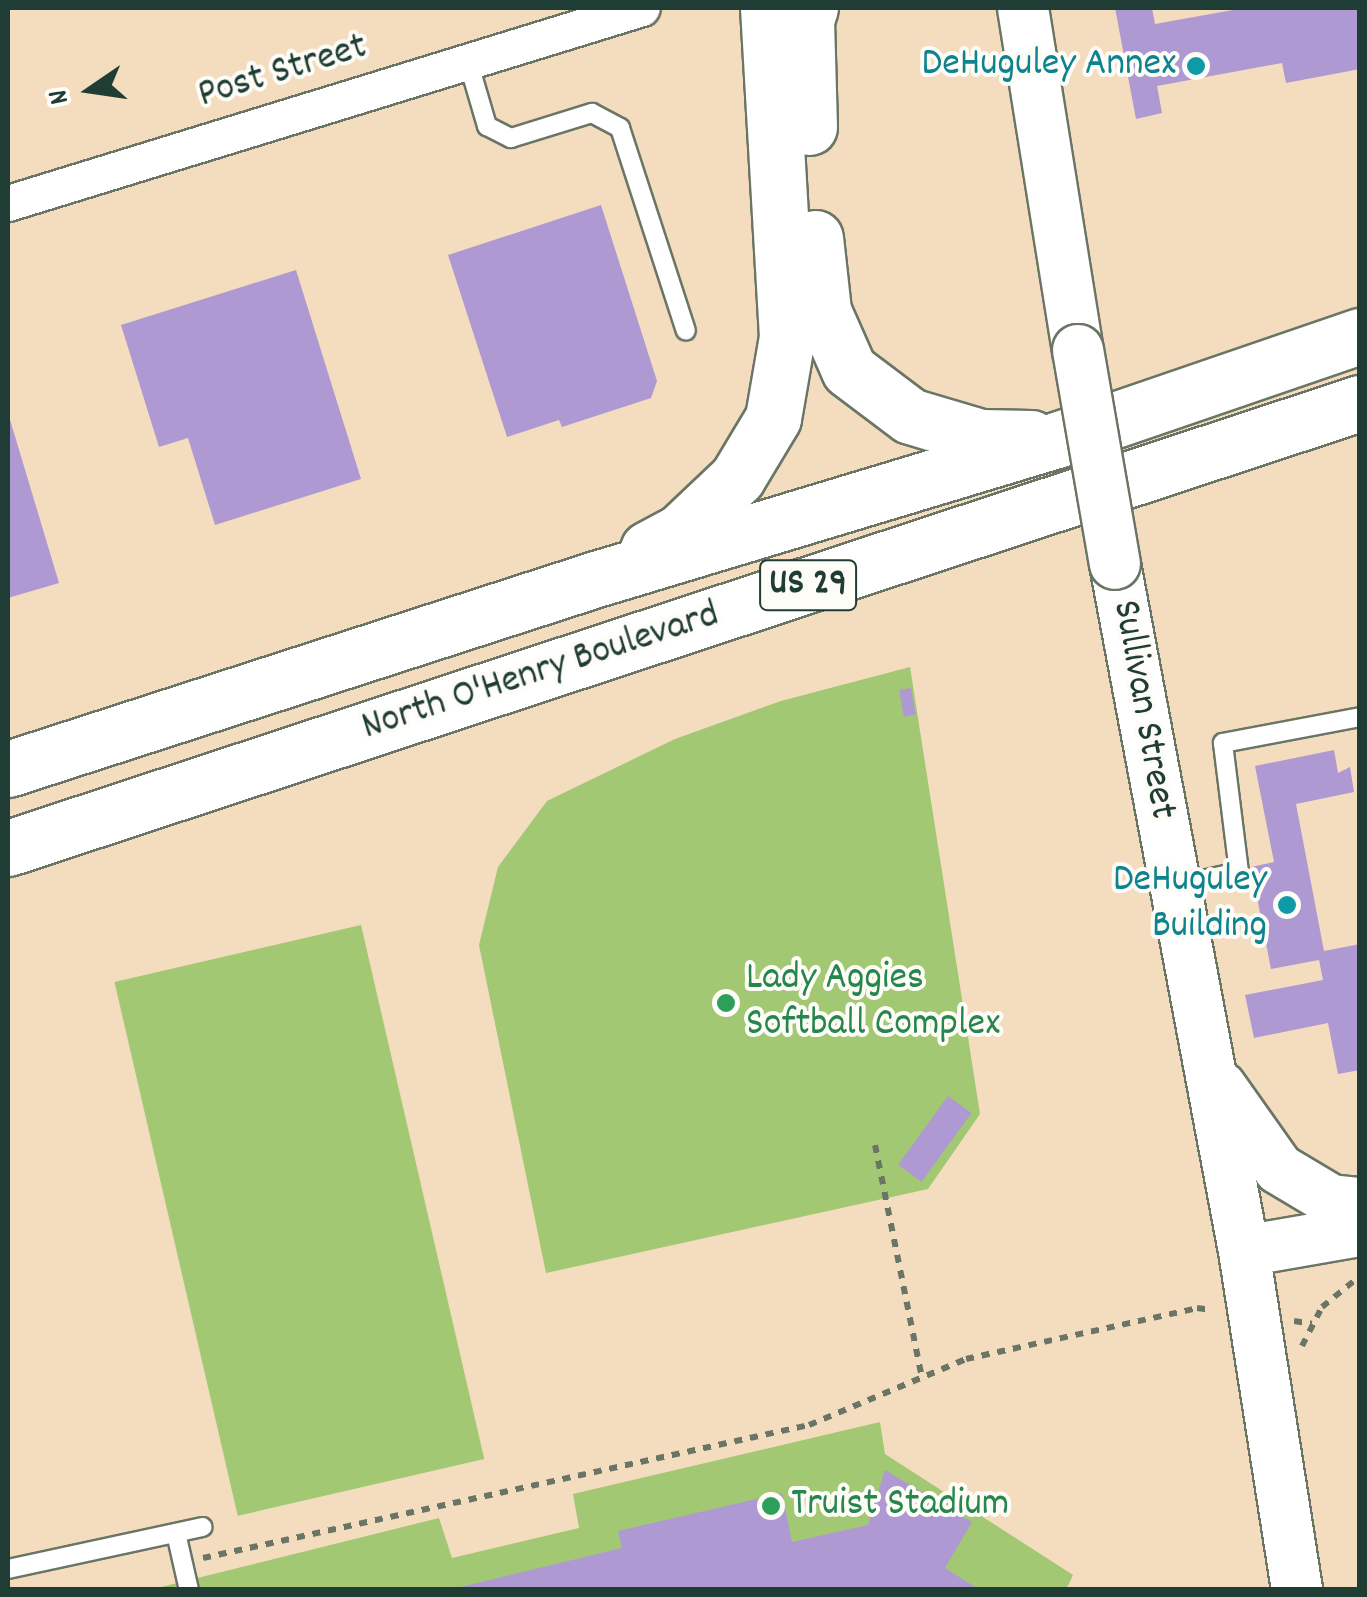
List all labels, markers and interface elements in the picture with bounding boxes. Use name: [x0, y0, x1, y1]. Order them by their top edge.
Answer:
street label: Post Street: [193, 25, 373, 121]
north arrow: [40, 40, 140, 140]
place label: DeHuguley Annex: [922, 42, 1176, 90]
marker: DeHuguley Annex: [1185, 55, 1207, 77]
text: N: [40, 86, 82, 108]
road number: US 29: [758, 552, 858, 618]
street label: North O'Henry Boulevard: [356, 593, 726, 753]
street label: Sullivan Street: [1099, 597, 1185, 823]
place label: DeHuguley Building: [1113, 858, 1267, 952]
marker: DeHuguley Building: [1276, 894, 1298, 916]
place label: Lady Aggies Softball Complex: [746, 956, 1000, 1050]
marker: Lady Aggies Softball Complex: [715, 992, 737, 1014]
place label: Truist Stadium: [791, 1482, 1009, 1530]
marker: Truist Stadium: [760, 1495, 782, 1517]

